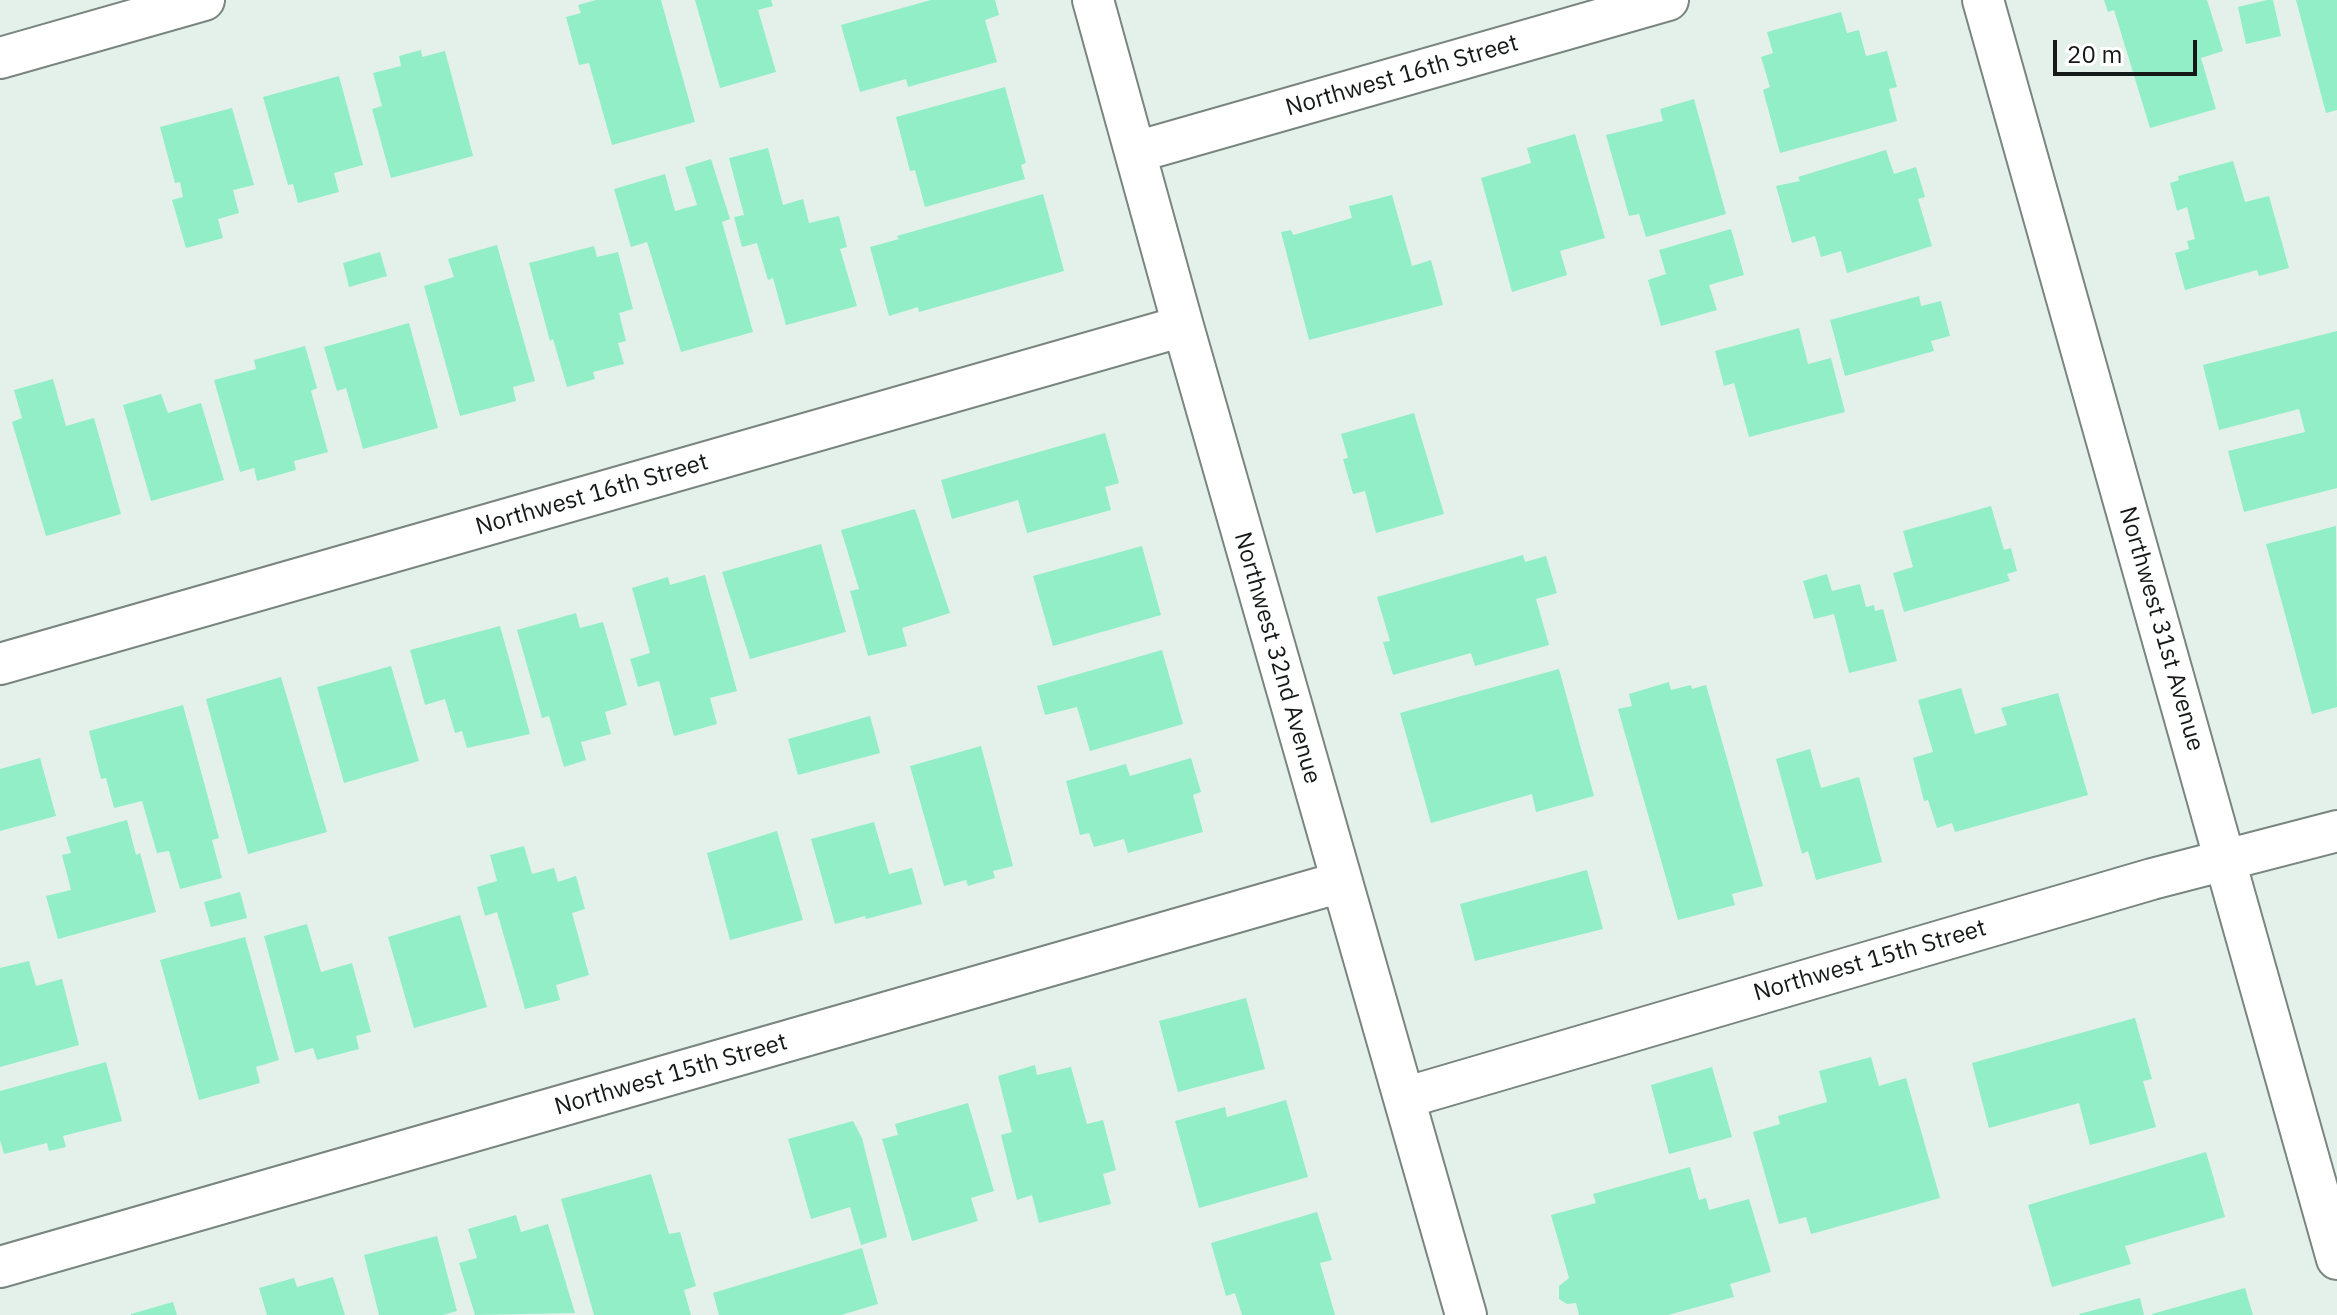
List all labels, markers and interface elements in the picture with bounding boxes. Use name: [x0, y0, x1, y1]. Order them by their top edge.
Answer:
scale bar: [2057, 24, 2201, 74]
street label: Northwest 16th Street: [1282, 29, 1522, 123]
text: 20 m: [2067, 38, 2122, 70]
street label: Northwest 16th Street: [472, 448, 712, 542]
street label: Northwest 31st Avenue: [2112, 503, 2210, 755]
street label: Northwest 32nd Avenue: [1227, 529, 1327, 787]
street label: Northwest 15th Street: [1750, 914, 1990, 1008]
street label: Northwest 15th Street: [551, 1028, 791, 1122]

